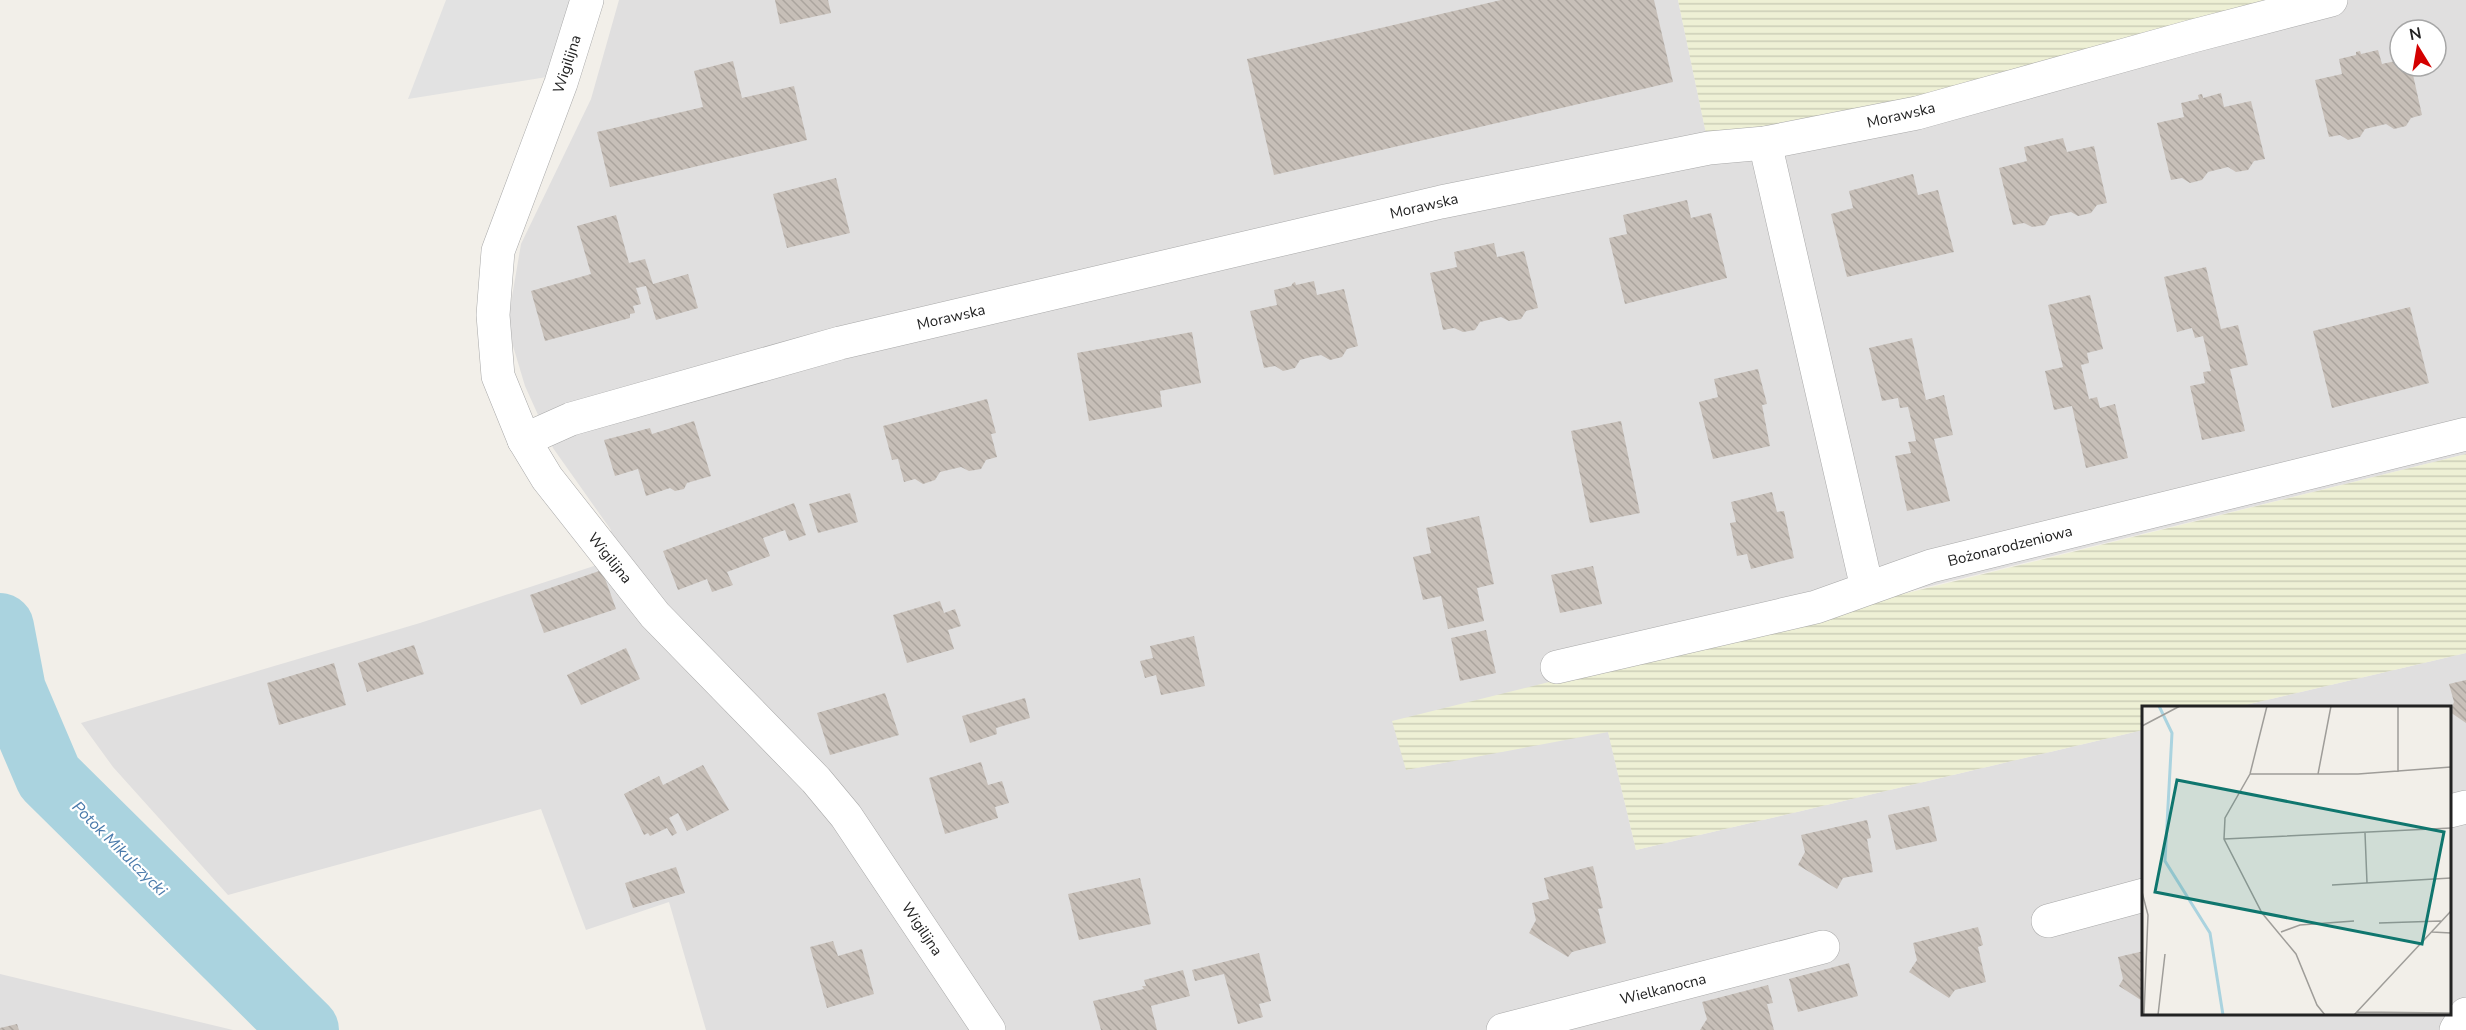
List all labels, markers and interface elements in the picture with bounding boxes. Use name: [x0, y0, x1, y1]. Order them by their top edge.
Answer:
north arrow: [2388, 18, 2448, 78]
text: N: [2407, 22, 2423, 46]
street label: Wigilijna: [548, 32, 586, 96]
street label: Morawska: [1865, 97, 1937, 133]
street label: Morawska: [1388, 188, 1460, 224]
street label: Morawska: [915, 299, 987, 335]
street label: Bożonarodzeniowa: [1946, 521, 2074, 571]
street label: Wigilijna: [583, 528, 637, 588]
inset map: [2142, 706, 2451, 1015]
water label: Potok Mikulczycki: [67, 796, 172, 901]
street label: Wigilijna: [897, 898, 947, 960]
street label: Wielkanocna: [1618, 969, 1708, 1009]

